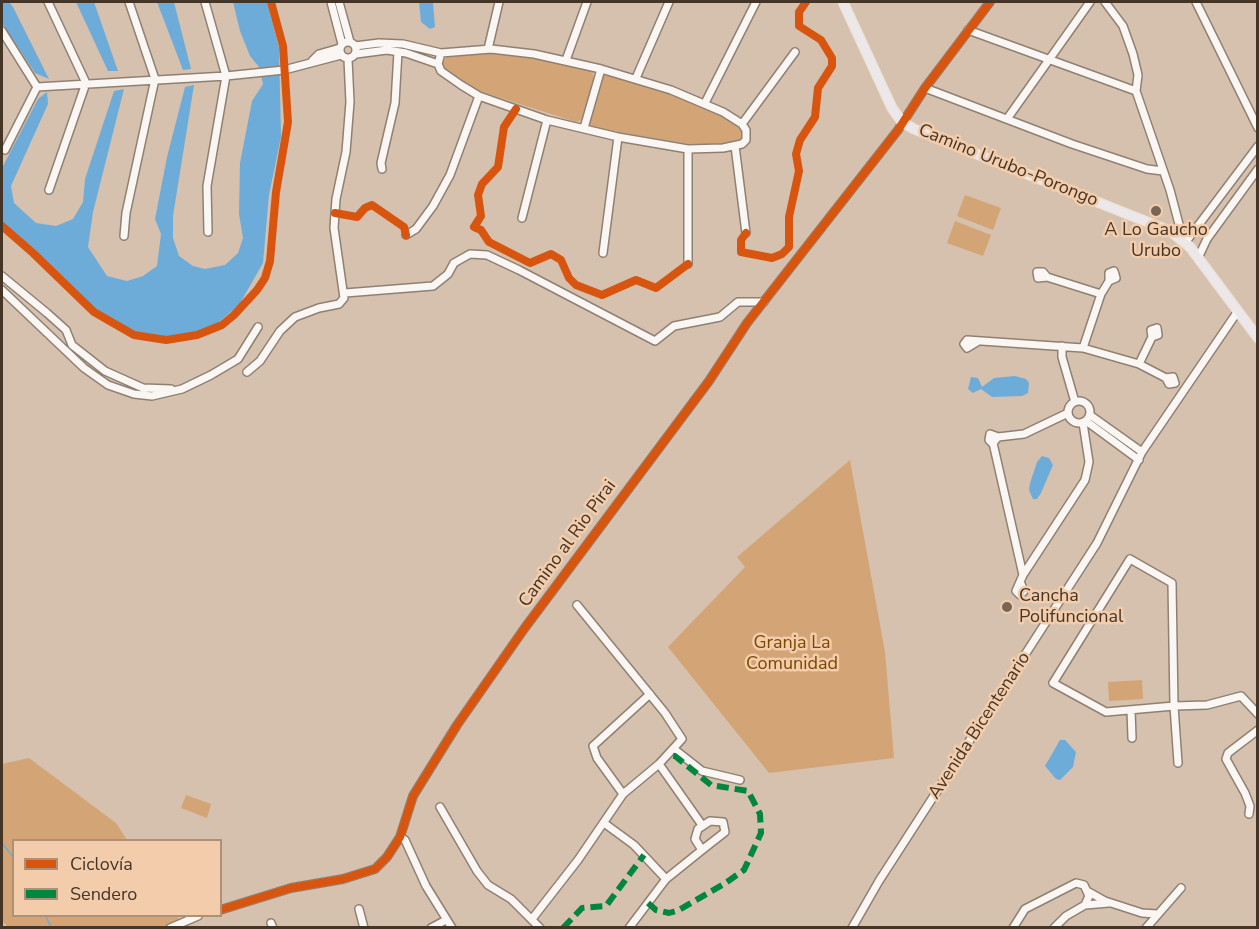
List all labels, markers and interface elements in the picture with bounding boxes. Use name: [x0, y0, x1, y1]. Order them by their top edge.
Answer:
street label: Camino Urubo-Porongo: [915, 120, 1101, 212]
marker: A Lo Gaucho Urubo: [1149, 204, 1163, 218]
place label: A Lo Gaucho Urubo: [1104, 220, 1208, 262]
street label: Camino al Rio Pirai: [515, 476, 621, 612]
place label: Cancha Polifuncional: [1019, 586, 1123, 628]
marker: Cancha Polifuncional: [1000, 600, 1014, 614]
park label: Granja La Comunidad: [746, 633, 838, 676]
street label: Avenida Bicentenario: [924, 648, 1036, 804]
legend: [12, 839, 222, 917]
text: Ciclovía: [70, 852, 133, 876]
text: Sendero: [70, 882, 137, 906]

